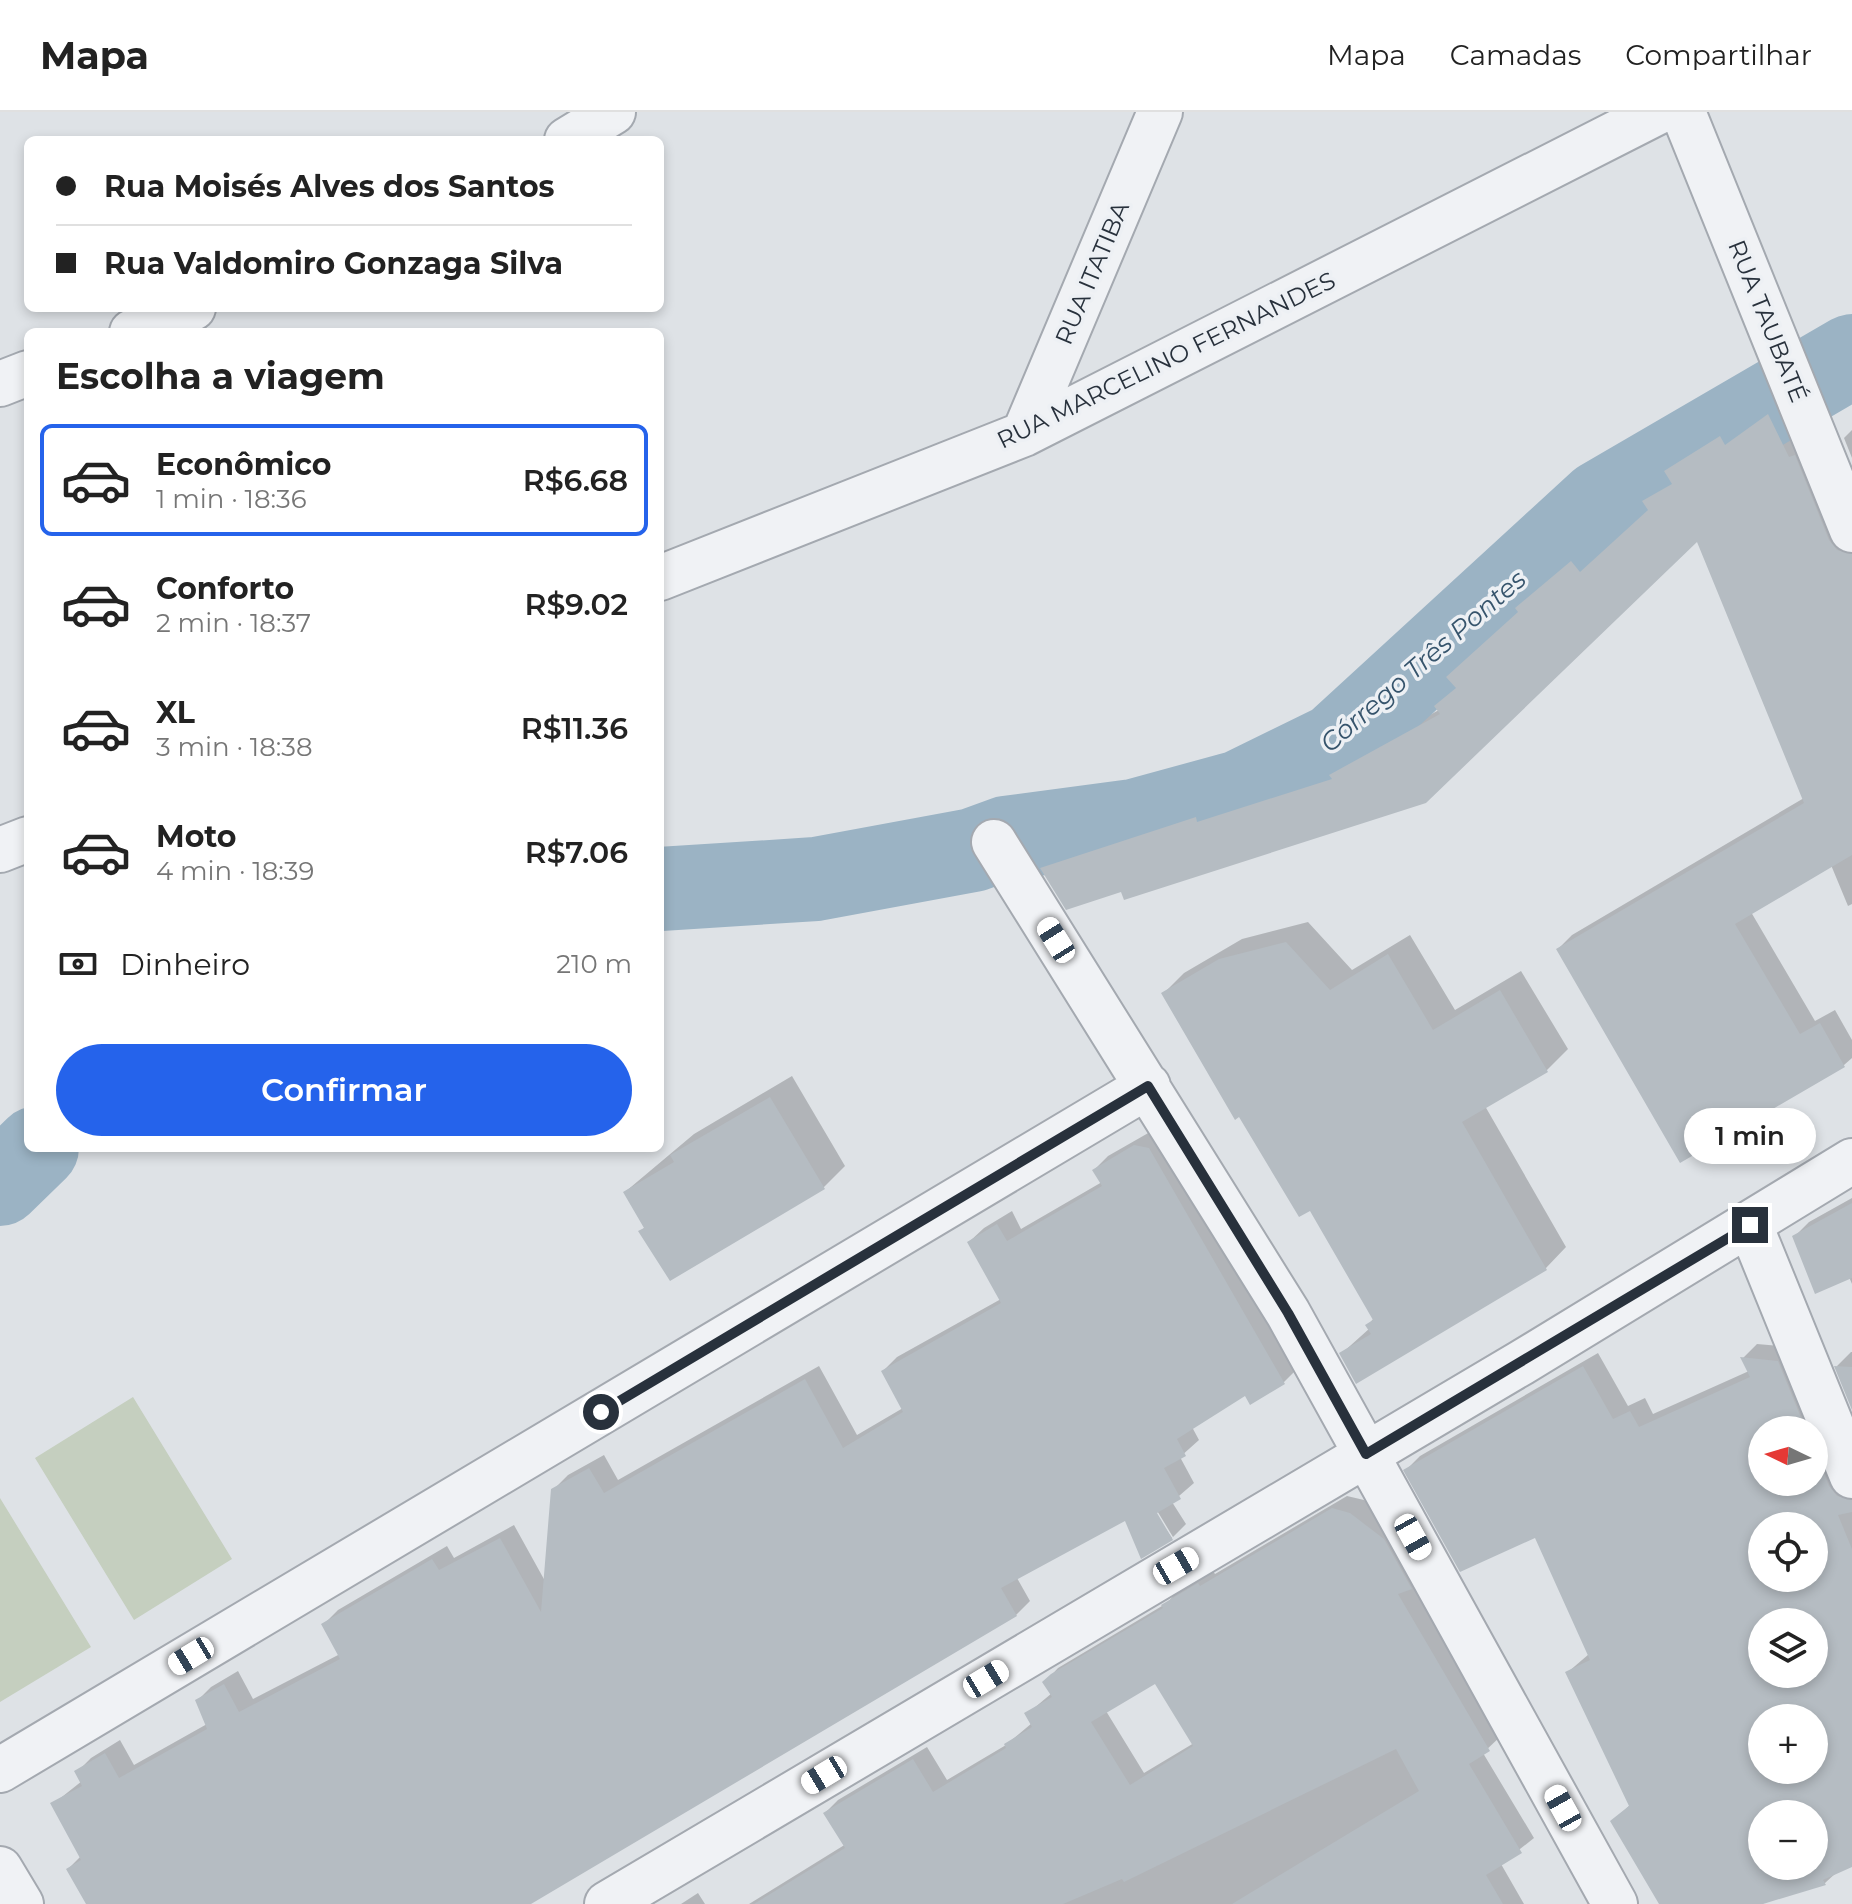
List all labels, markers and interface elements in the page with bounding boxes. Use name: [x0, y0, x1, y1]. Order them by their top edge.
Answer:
text: Mapa: [40, 32, 149, 79]
text: Mapa: [1327, 38, 1406, 72]
text: Camadas: [1450, 38, 1581, 72]
text: Compartilhar: [1625, 38, 1812, 72]
text: Rua Moisés Alves dos Santos: [104, 168, 554, 205]
street label: RUA ITATIBA: [1049, 197, 1135, 349]
street label: RUA TAUBATÉ: [1722, 236, 1814, 406]
text: Rua Valdomiro Gonzaga Silva: [104, 245, 563, 282]
street label: RUA MARCELINO FERNANDES: [992, 265, 1340, 455]
text: Escolha a viagem: [56, 354, 385, 398]
icon: car: [60, 444, 132, 516]
text: Econômico: [156, 446, 331, 483]
text: R$6.68: [523, 462, 628, 499]
text: 1 min · 18:36: [156, 483, 307, 515]
water label: Córrego Três Pontes: [1314, 563, 1533, 759]
icon: car: [60, 568, 132, 640]
text: Conforto: [156, 570, 294, 607]
text: R$9.02: [525, 586, 628, 623]
text: 2 min · 18:37: [156, 607, 311, 639]
icon: car: [60, 692, 132, 764]
text: XL: [156, 694, 195, 731]
text: R$11.36: [521, 710, 628, 747]
text: 3 min · 18:38: [156, 731, 313, 763]
icon: car: [60, 816, 132, 888]
text: Moto: [156, 818, 237, 855]
text: R$7.06: [525, 834, 628, 871]
text: 4 min · 18:39: [156, 855, 314, 887]
car: [1033, 913, 1079, 967]
icon: cash: [56, 942, 100, 986]
text: Dinheiro: [120, 946, 250, 983]
text: 210 m: [556, 948, 632, 980]
button: Confirmar: [56, 1044, 632, 1136]
callout: 1 min: [1684, 1109, 1816, 1165]
text: 1 min: [1715, 1120, 1785, 1152]
route end: [1732, 1207, 1768, 1243]
route start: [583, 1394, 619, 1430]
north arrow: [1748, 1416, 1828, 1496]
map controls: [1748, 1416, 1828, 1880]
car: [1391, 1510, 1435, 1564]
button: locate: [1748, 1512, 1828, 1592]
car: [1149, 1544, 1203, 1588]
button: layers: [1748, 1608, 1828, 1688]
car: [164, 1633, 218, 1679]
car: [959, 1656, 1013, 1702]
button: +: [1748, 1704, 1828, 1784]
car: [797, 1752, 851, 1798]
car: [1541, 1781, 1585, 1835]
button: −: [1748, 1800, 1828, 1880]

